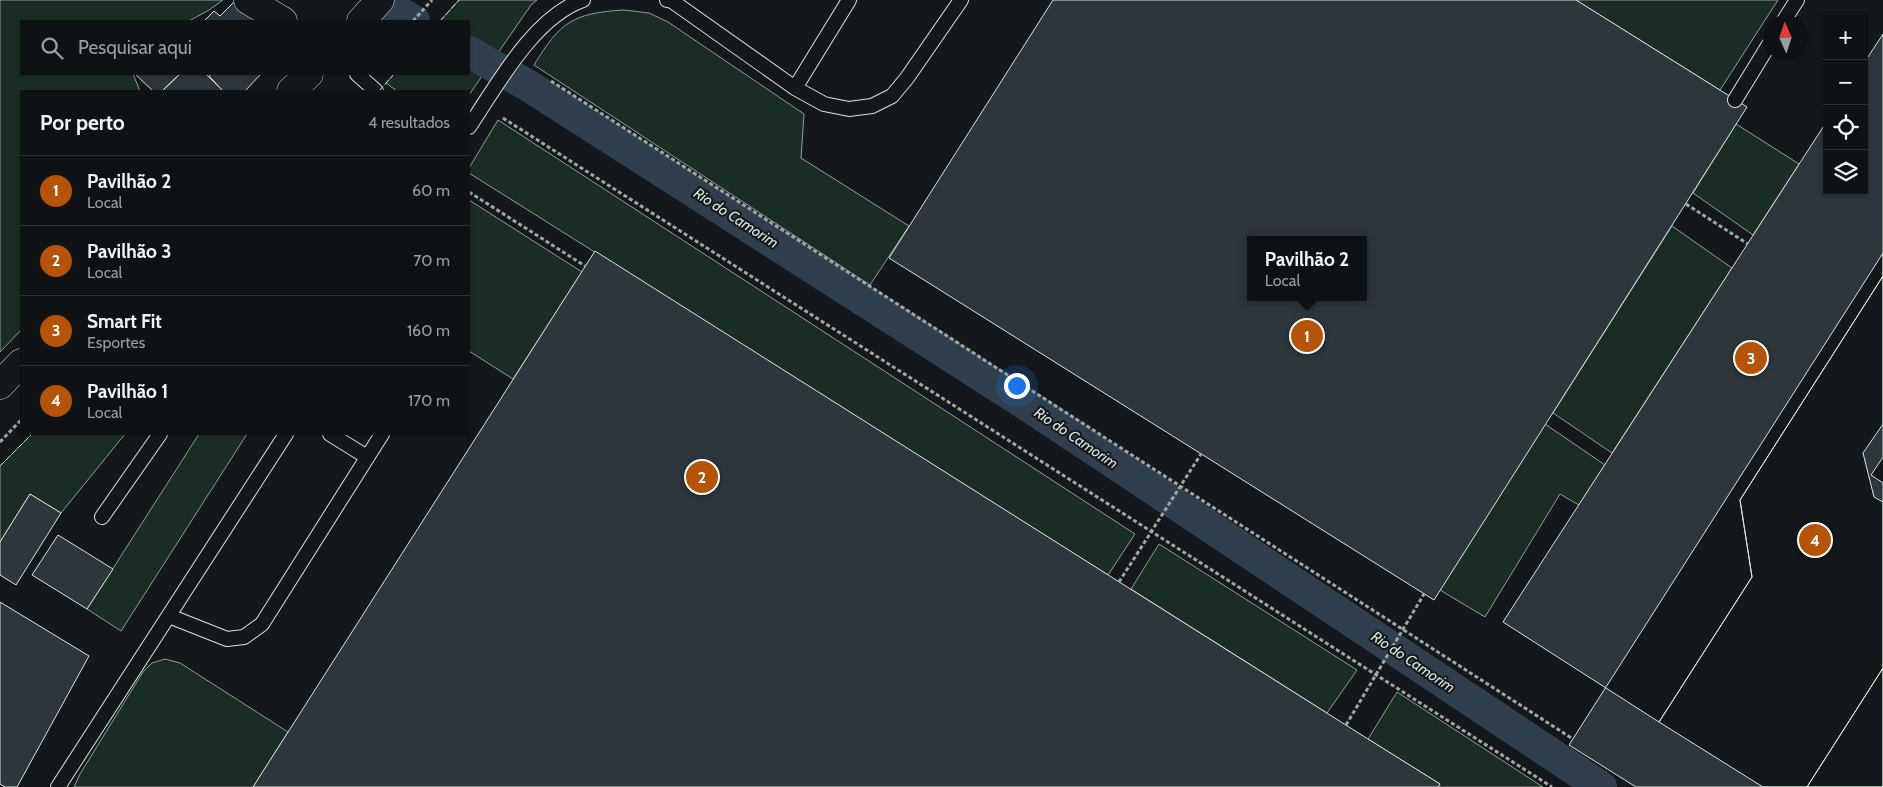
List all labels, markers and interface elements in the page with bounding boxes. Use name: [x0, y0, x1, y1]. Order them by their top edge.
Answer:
north arrow: [1763, 15, 1808, 60]
map controls: [1823, 15, 1868, 195]
button: +: [1823, 15, 1868, 60]
search box: [20, 20, 470, 75]
icon: search: [38, 34, 66, 62]
text: Pesquisar aqui: [78, 36, 192, 59]
button: −: [1823, 60, 1868, 105]
button: locate: [1823, 105, 1868, 150]
text: Por perto: [40, 110, 125, 135]
text: 4 resultados: [368, 113, 450, 132]
button: layers: [1823, 150, 1868, 195]
text: Pavilhão 2: [87, 170, 171, 193]
text: 1: [53, 181, 59, 200]
text: 60 m: [412, 181, 450, 200]
water label: Rio do Camorim: [690, 184, 782, 252]
text: Local: [87, 193, 122, 212]
popup: [1247, 236, 1367, 301]
text: Pavilhão 3: [87, 240, 171, 263]
text: Pavilhão 2: [1265, 248, 1349, 271]
text: 2: [52, 251, 60, 270]
text: 70 m: [413, 251, 450, 270]
text: Local: [87, 263, 122, 282]
text: Local: [1265, 271, 1300, 290]
text: Smart Fit: [87, 310, 162, 333]
pin: 1: [1291, 317, 1323, 355]
text: 3: [52, 321, 60, 340]
text: 160 m: [407, 321, 450, 340]
text: Esportes: [87, 333, 145, 352]
pin: 3: [1735, 339, 1767, 377]
your location: [1004, 373, 1030, 399]
text: Pavilhão 1: [87, 380, 168, 403]
text: 4: [51, 391, 61, 410]
text: 170 m: [408, 391, 450, 410]
text: Local: [87, 403, 122, 422]
water label: Rio do Camorim: [1031, 403, 1121, 473]
pin: 2: [686, 458, 718, 496]
pin: 4: [1799, 521, 1831, 559]
water label: Rio do Camorim: [1368, 627, 1458, 697]

